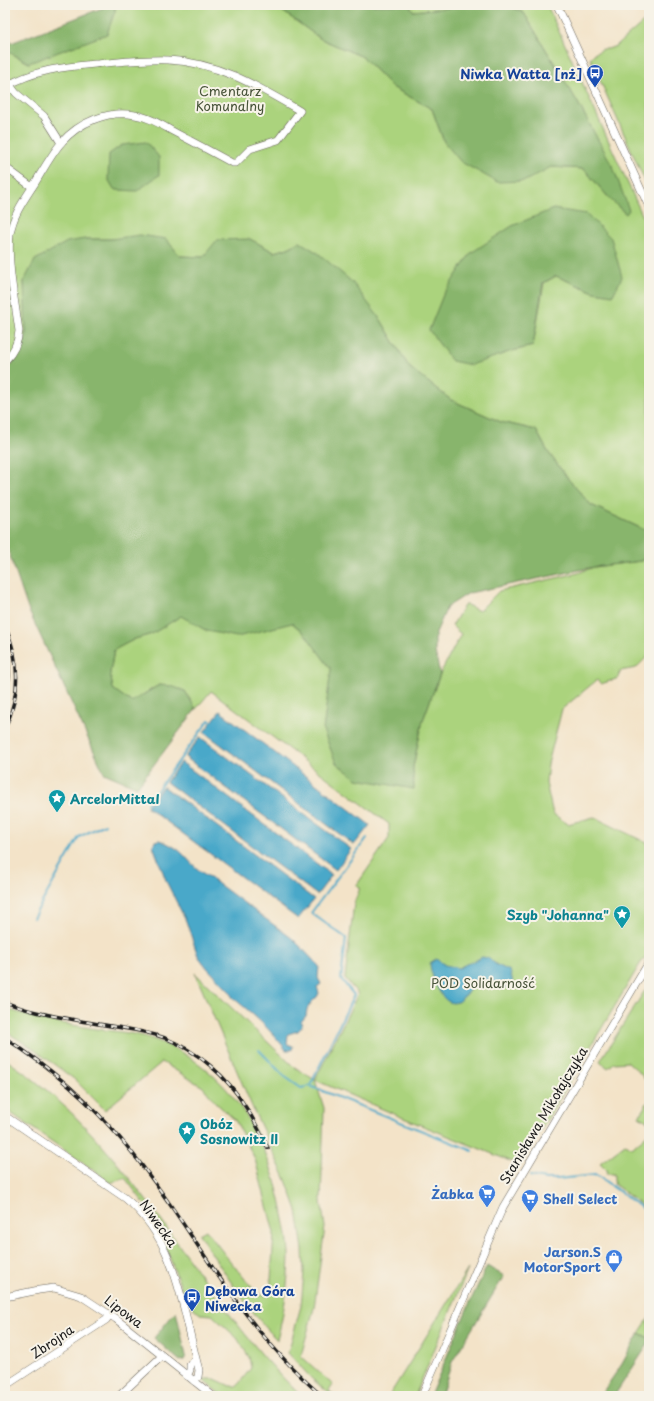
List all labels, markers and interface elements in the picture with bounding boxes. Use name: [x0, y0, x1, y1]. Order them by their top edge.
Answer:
bus stop icon: Niwka Watta [nż]: [585, 63, 605, 88]
place label: Niwka Watta [nż]: [460, 64, 582, 83]
park label: Cmentarz Komunalny: [195, 81, 265, 115]
place icon: ArcelorMittal: [47, 788, 67, 813]
place label: ArcelorMittal: [70, 789, 160, 808]
place icon: Szyb "Johanna": [612, 904, 632, 929]
place label: Szyb "Johanna": [507, 905, 609, 924]
park label: POD Solidarność: [431, 973, 535, 992]
street label: Stanisława Mikołajczyka: [494, 1042, 592, 1187]
place label: Obóz Sosnowitz II: [200, 1114, 278, 1148]
place icon: Obóz Sosnowitz II: [177, 1120, 197, 1145]
supermarket icon: Żabka: [477, 1183, 497, 1208]
place label: Żabka: [431, 1184, 474, 1203]
supermarket icon: Shell Select: [520, 1188, 540, 1213]
place label: Shell Select: [543, 1189, 617, 1208]
street label: Niwecka: [136, 1195, 183, 1251]
place label: Jarson.S MotorSport: [524, 1242, 601, 1276]
shop icon: Jarson.S MotorSport: [604, 1248, 624, 1273]
place label: Dębowa Góra Niwecka: [205, 1281, 295, 1315]
bus stop icon: Dębowa Góra Niwecka: [182, 1287, 202, 1312]
street label: Lipowa: [101, 1290, 148, 1332]
street label: Zbrojna: [27, 1319, 78, 1362]

